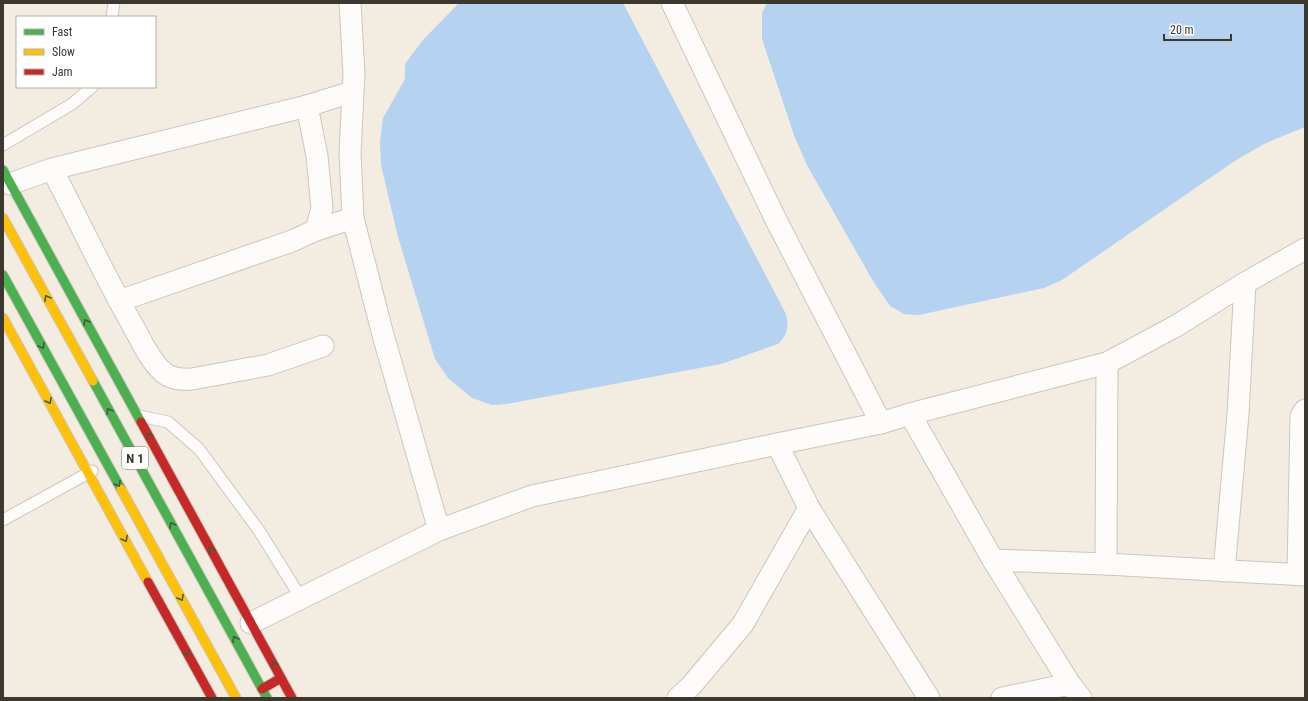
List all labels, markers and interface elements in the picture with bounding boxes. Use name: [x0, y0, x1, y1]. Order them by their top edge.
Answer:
legend: [16, 16, 156, 88]
scale bar: [1164, 16, 1231, 42]
text: 20 m: [1170, 23, 1194, 37]
text: Fast: [52, 25, 73, 39]
text: Slow: [52, 45, 75, 59]
text: Jam: [52, 65, 73, 79]
one-way arrow: [44, 294, 51, 302]
one-way arrow: [84, 319, 91, 326]
one-way arrow: [37, 342, 45, 349]
one-way arrow: [44, 397, 51, 404]
one-way arrow: [107, 408, 114, 416]
one-way arrow: [146, 432, 154, 440]
road number: N 1: [122, 447, 148, 469]
one-way arrow: [114, 480, 121, 487]
one-way arrow: [169, 522, 177, 529]
one-way arrow: [120, 535, 128, 542]
one-way arrow: [209, 546, 216, 554]
one-way arrow: [176, 594, 184, 601]
one-way arrow: [232, 636, 239, 643]
one-way arrow: [183, 649, 190, 656]
one-way arrow: [271, 661, 278, 668]

